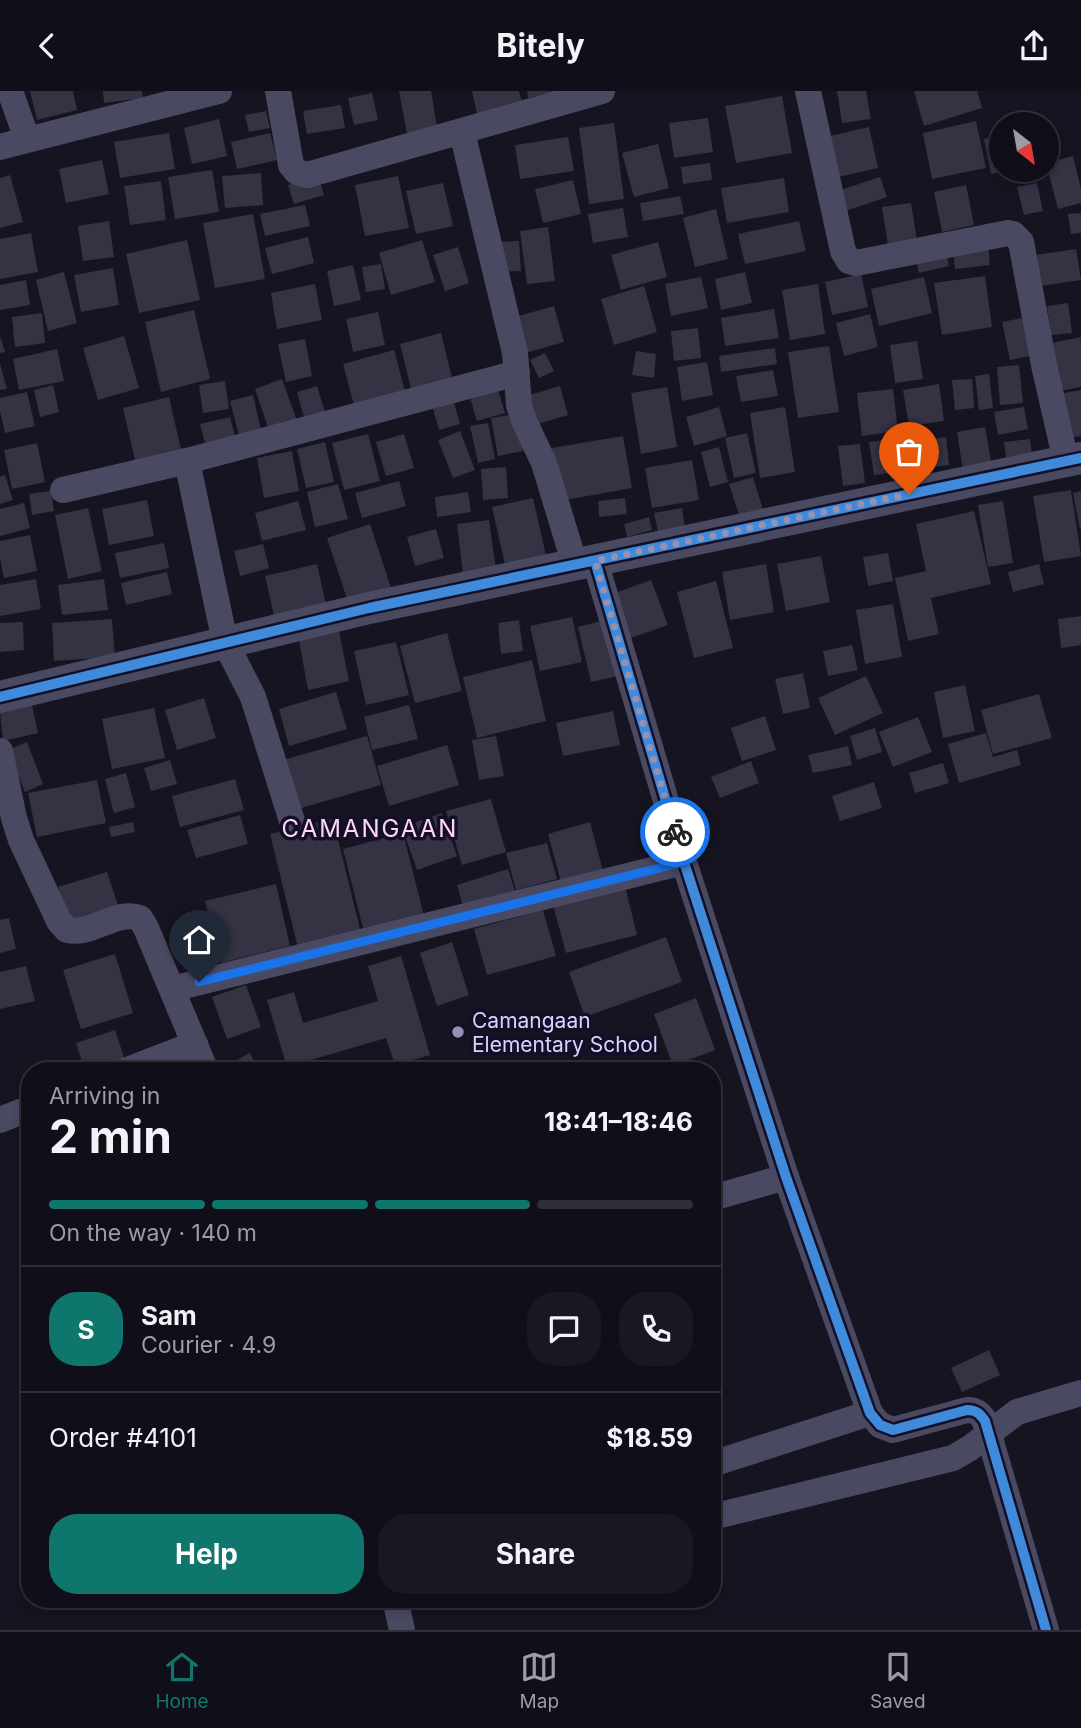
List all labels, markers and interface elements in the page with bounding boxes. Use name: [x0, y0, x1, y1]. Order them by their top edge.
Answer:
text: Bitely: [496, 26, 585, 65]
icon: back: [28, 27, 66, 65]
icon: share: [1015, 27, 1053, 65]
north arrow: [989, 112, 1059, 182]
map controls: [989, 112, 1059, 182]
pin: [879, 422, 939, 494]
icon: bag: [890, 433, 928, 471]
courier: [640, 797, 710, 867]
icon: bike: [656, 813, 694, 851]
district label: CAMANGAAN: [282, 814, 458, 843]
pin: [169, 910, 229, 982]
icon: home: [180, 921, 218, 959]
place label: Camangaan Elementary School: [472, 1008, 658, 1057]
marker: Camangaan Elementary School: [450, 1024, 466, 1040]
text: Arriving in: [49, 1082, 160, 1110]
text: 18:41–18:46: [544, 1106, 693, 1137]
text: 2 min: [49, 1108, 172, 1164]
text: On the way · 140 m: [49, 1219, 257, 1247]
button: chat: [527, 1292, 601, 1366]
button: phone: [619, 1292, 693, 1366]
text: Sam: [141, 1300, 197, 1331]
text: S: [77, 1314, 95, 1345]
text: Courier · 4.9: [141, 1331, 276, 1359]
text: Order #4101: [49, 1422, 197, 1453]
text: $18.59: [606, 1422, 693, 1453]
button: Help: [49, 1514, 364, 1594]
button: Share: [378, 1514, 693, 1594]
tab: Home: [155, 1648, 209, 1713]
tab: Map: [520, 1648, 559, 1713]
tab: Saved: [870, 1648, 926, 1713]

